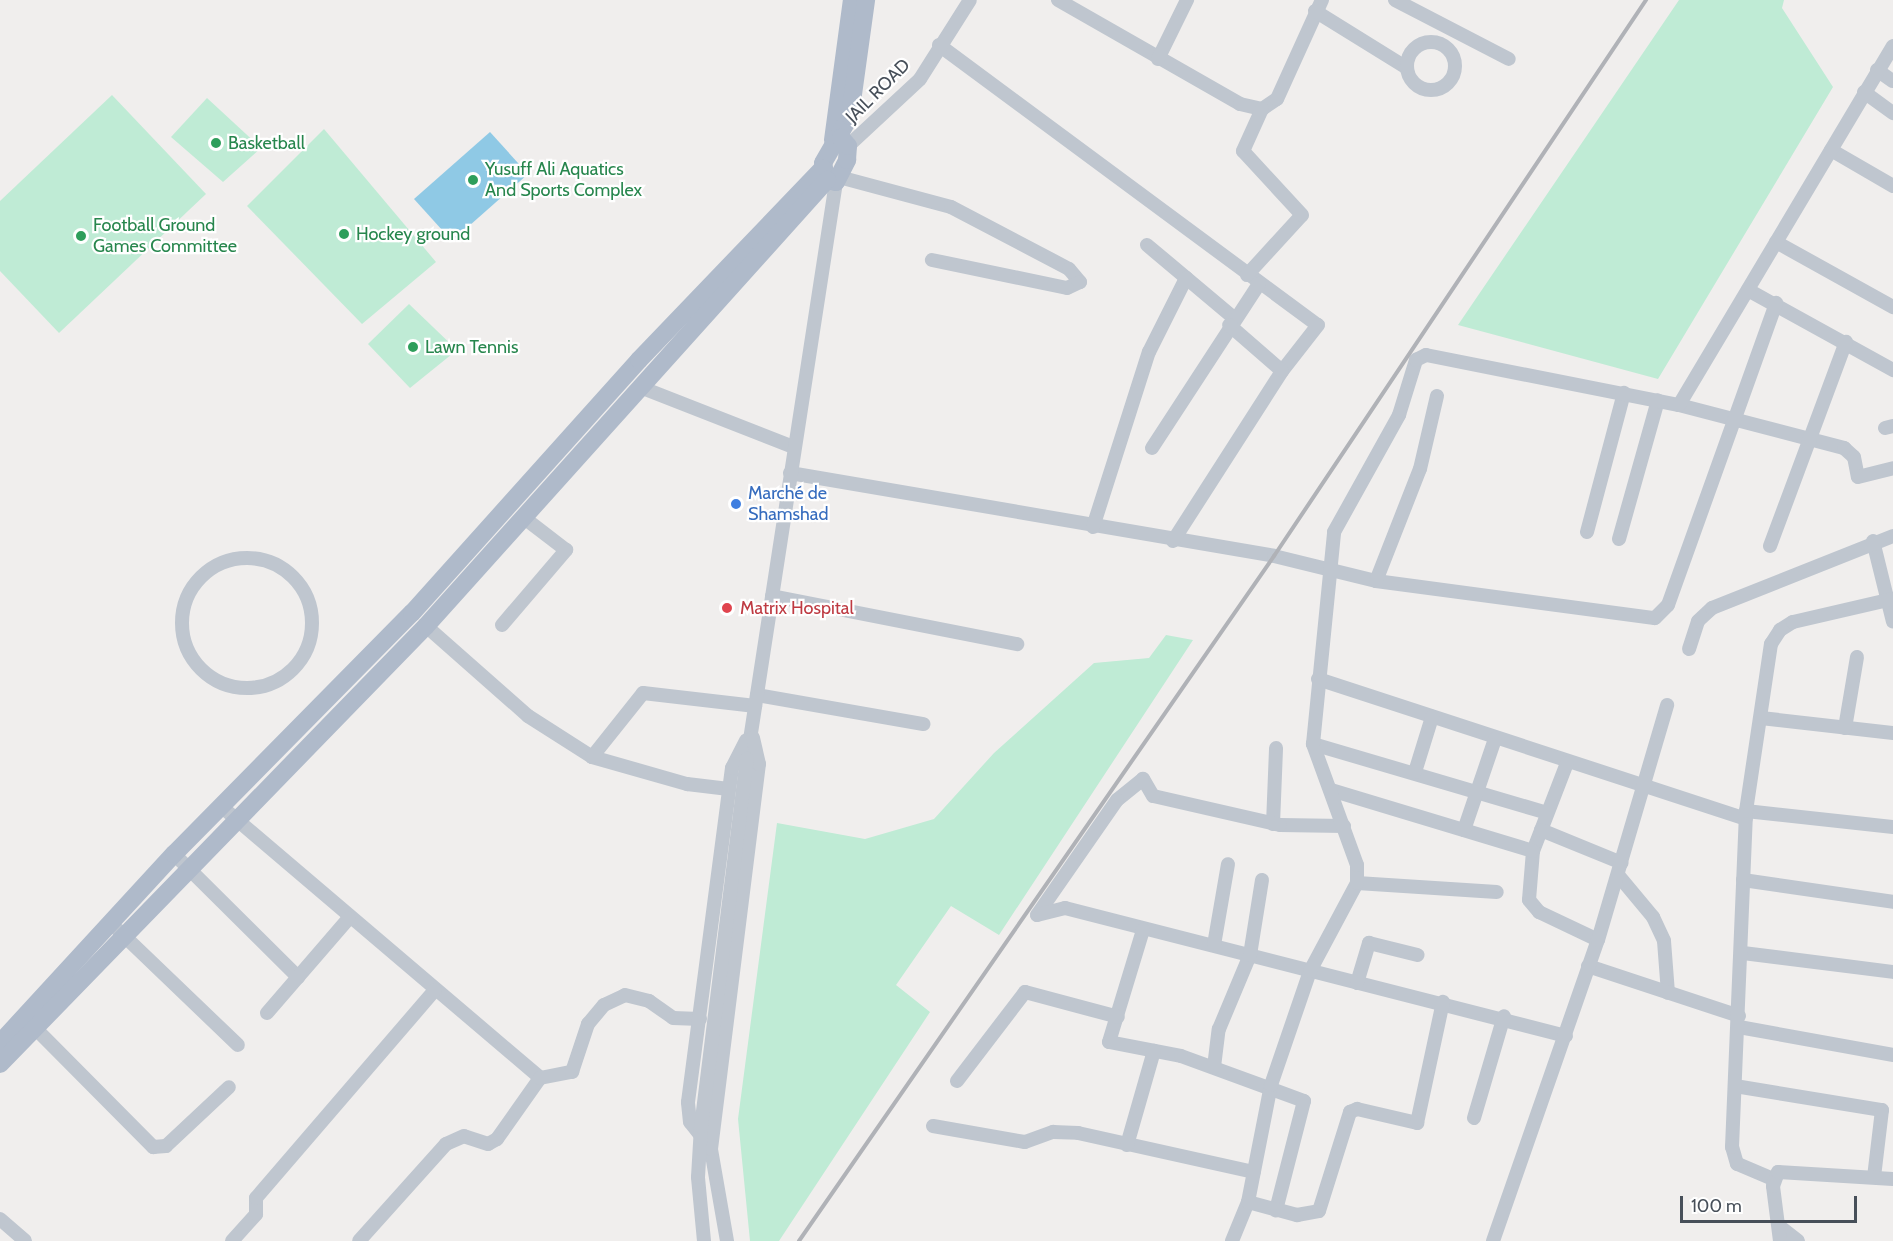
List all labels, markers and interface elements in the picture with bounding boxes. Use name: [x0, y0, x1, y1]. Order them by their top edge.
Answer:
street label: JAIL ROAD: [841, 54, 915, 128]
place label: Basketball: [228, 132, 305, 154]
marker: Basketball: [209, 136, 223, 150]
place label: Yusuff Ali Aquatics And Sports Complex: [485, 159, 642, 201]
marker: Yusuff Ali Aquatics And Sports Complex: [466, 173, 480, 187]
place label: Football Ground Games Committee: [93, 215, 237, 258]
place label: Hockey ground: [356, 223, 470, 245]
marker: Hockey ground: [337, 227, 351, 241]
marker: Football Ground Games Committee: [74, 229, 88, 243]
place label: Lawn Tennis: [425, 336, 518, 358]
marker: Lawn Tennis: [406, 340, 420, 354]
place label: Marché de Shamshad: [748, 483, 828, 526]
marker: Marché de Shamshad: [729, 497, 743, 511]
place label: Matrix Hospital: [740, 597, 854, 619]
marker: Matrix Hospital: [718, 599, 736, 617]
scale bar: [1683, 1184, 1860, 1222]
text: 100 m: [1691, 1195, 1742, 1217]

